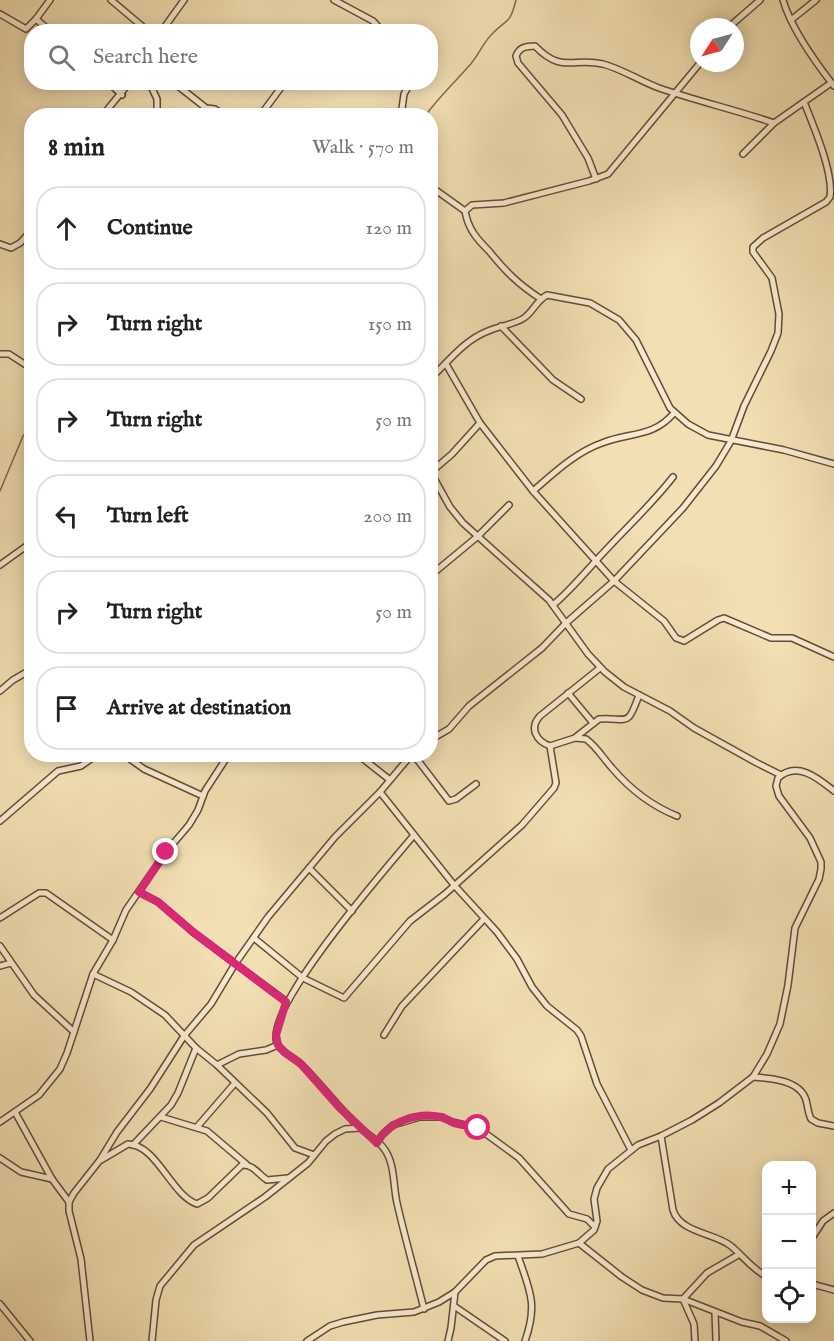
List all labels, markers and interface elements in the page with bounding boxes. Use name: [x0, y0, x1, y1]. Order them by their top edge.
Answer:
north arrow: [690, 18, 744, 72]
search box: [24, 24, 438, 90]
icon: search: [45, 41, 78, 74]
text: Search here: [93, 43, 198, 71]
text: 8 min: [48, 131, 105, 164]
text: Walk · 570 m: [312, 135, 414, 160]
icon: ahead: [50, 212, 83, 245]
text: Continue: [107, 214, 193, 242]
text: 120 m: [366, 216, 412, 241]
icon: right: [50, 308, 83, 341]
text: Turn right: [107, 310, 202, 338]
text: 150 m: [368, 312, 412, 337]
icon: right: [50, 404, 83, 437]
text: Turn right: [107, 406, 202, 434]
text: 50 m: [375, 408, 412, 433]
icon: left: [50, 500, 83, 533]
text: Turn left: [107, 502, 189, 530]
text: 200 m: [363, 504, 412, 529]
icon: right: [50, 596, 83, 629]
text: Turn right: [107, 598, 202, 626]
text: 50 m: [375, 600, 412, 625]
icon: arrive: [50, 692, 83, 725]
text: Arrive at destination: [107, 694, 291, 722]
route end: [152, 838, 178, 864]
route start: [464, 1114, 490, 1140]
map controls: [762, 1161, 816, 1323]
button: +: [762, 1161, 816, 1215]
button: −: [762, 1215, 816, 1269]
button: locate: [762, 1269, 816, 1323]

